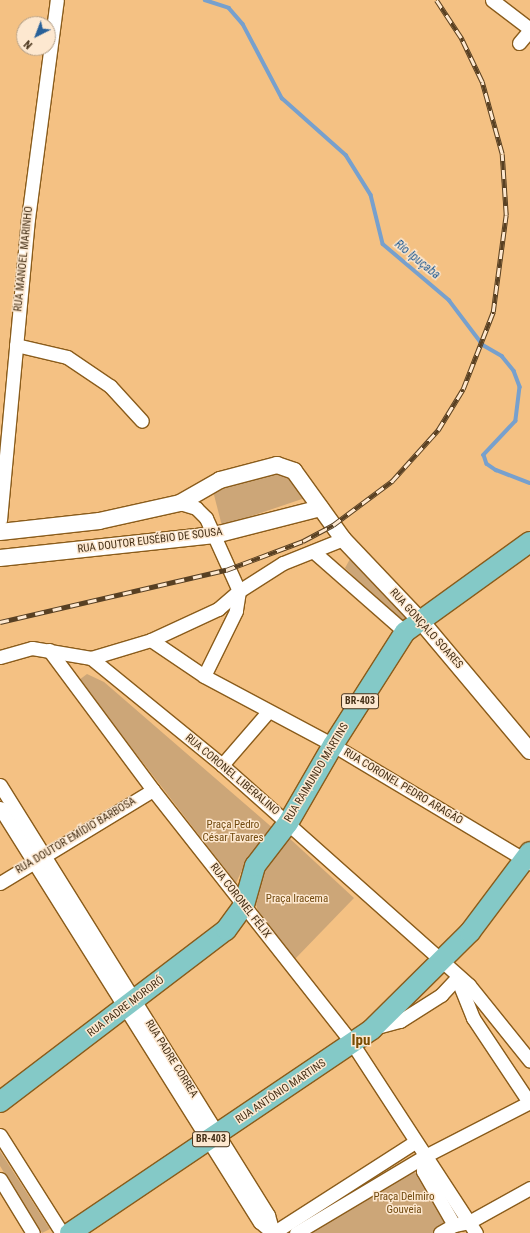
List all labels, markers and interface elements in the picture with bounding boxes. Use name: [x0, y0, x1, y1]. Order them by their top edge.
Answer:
north arrow: [16, 16, 56, 56]
text: N: [21, 37, 35, 52]
street label: RUA MANOEL MARINHO: [12, 206, 36, 312]
water label: Rio Ipuçaba: [391, 237, 443, 283]
street label: RUA DOUTOR EUSÉBIO DE SOUSA: [77, 526, 223, 556]
street label: RUA GONÇALO SOARES: [387, 586, 465, 672]
road number: BR-403: [341, 693, 379, 709]
street label: RUA RAIMUNDO MARTINS: [282, 721, 352, 825]
street label: RUA CORONEL LIBERALINO: [182, 732, 282, 818]
street label: RUA CORONEL PEDRO ARAGÃO: [341, 746, 465, 828]
street label: RUA DOUTOR EMÍDIO BARBOSA: [13, 795, 139, 877]
park label: Praça Pedro César Tavares: [202, 819, 264, 845]
street label: RUA CORONEL FÉLIX: [207, 861, 273, 941]
park label: Praça Iracema: [266, 892, 328, 906]
street label: RUA PADRE MORORÓ: [85, 974, 167, 1040]
street label: RUA PADRE CORREA: [142, 1018, 200, 1100]
district label: Ipu: [352, 1032, 370, 1050]
street label: RUA ANTÔNIO MARTINS: [233, 1057, 329, 1127]
road number: BR-403: [192, 1131, 230, 1147]
park label: Praça Delmiro Gouveia: [374, 1191, 434, 1217]

